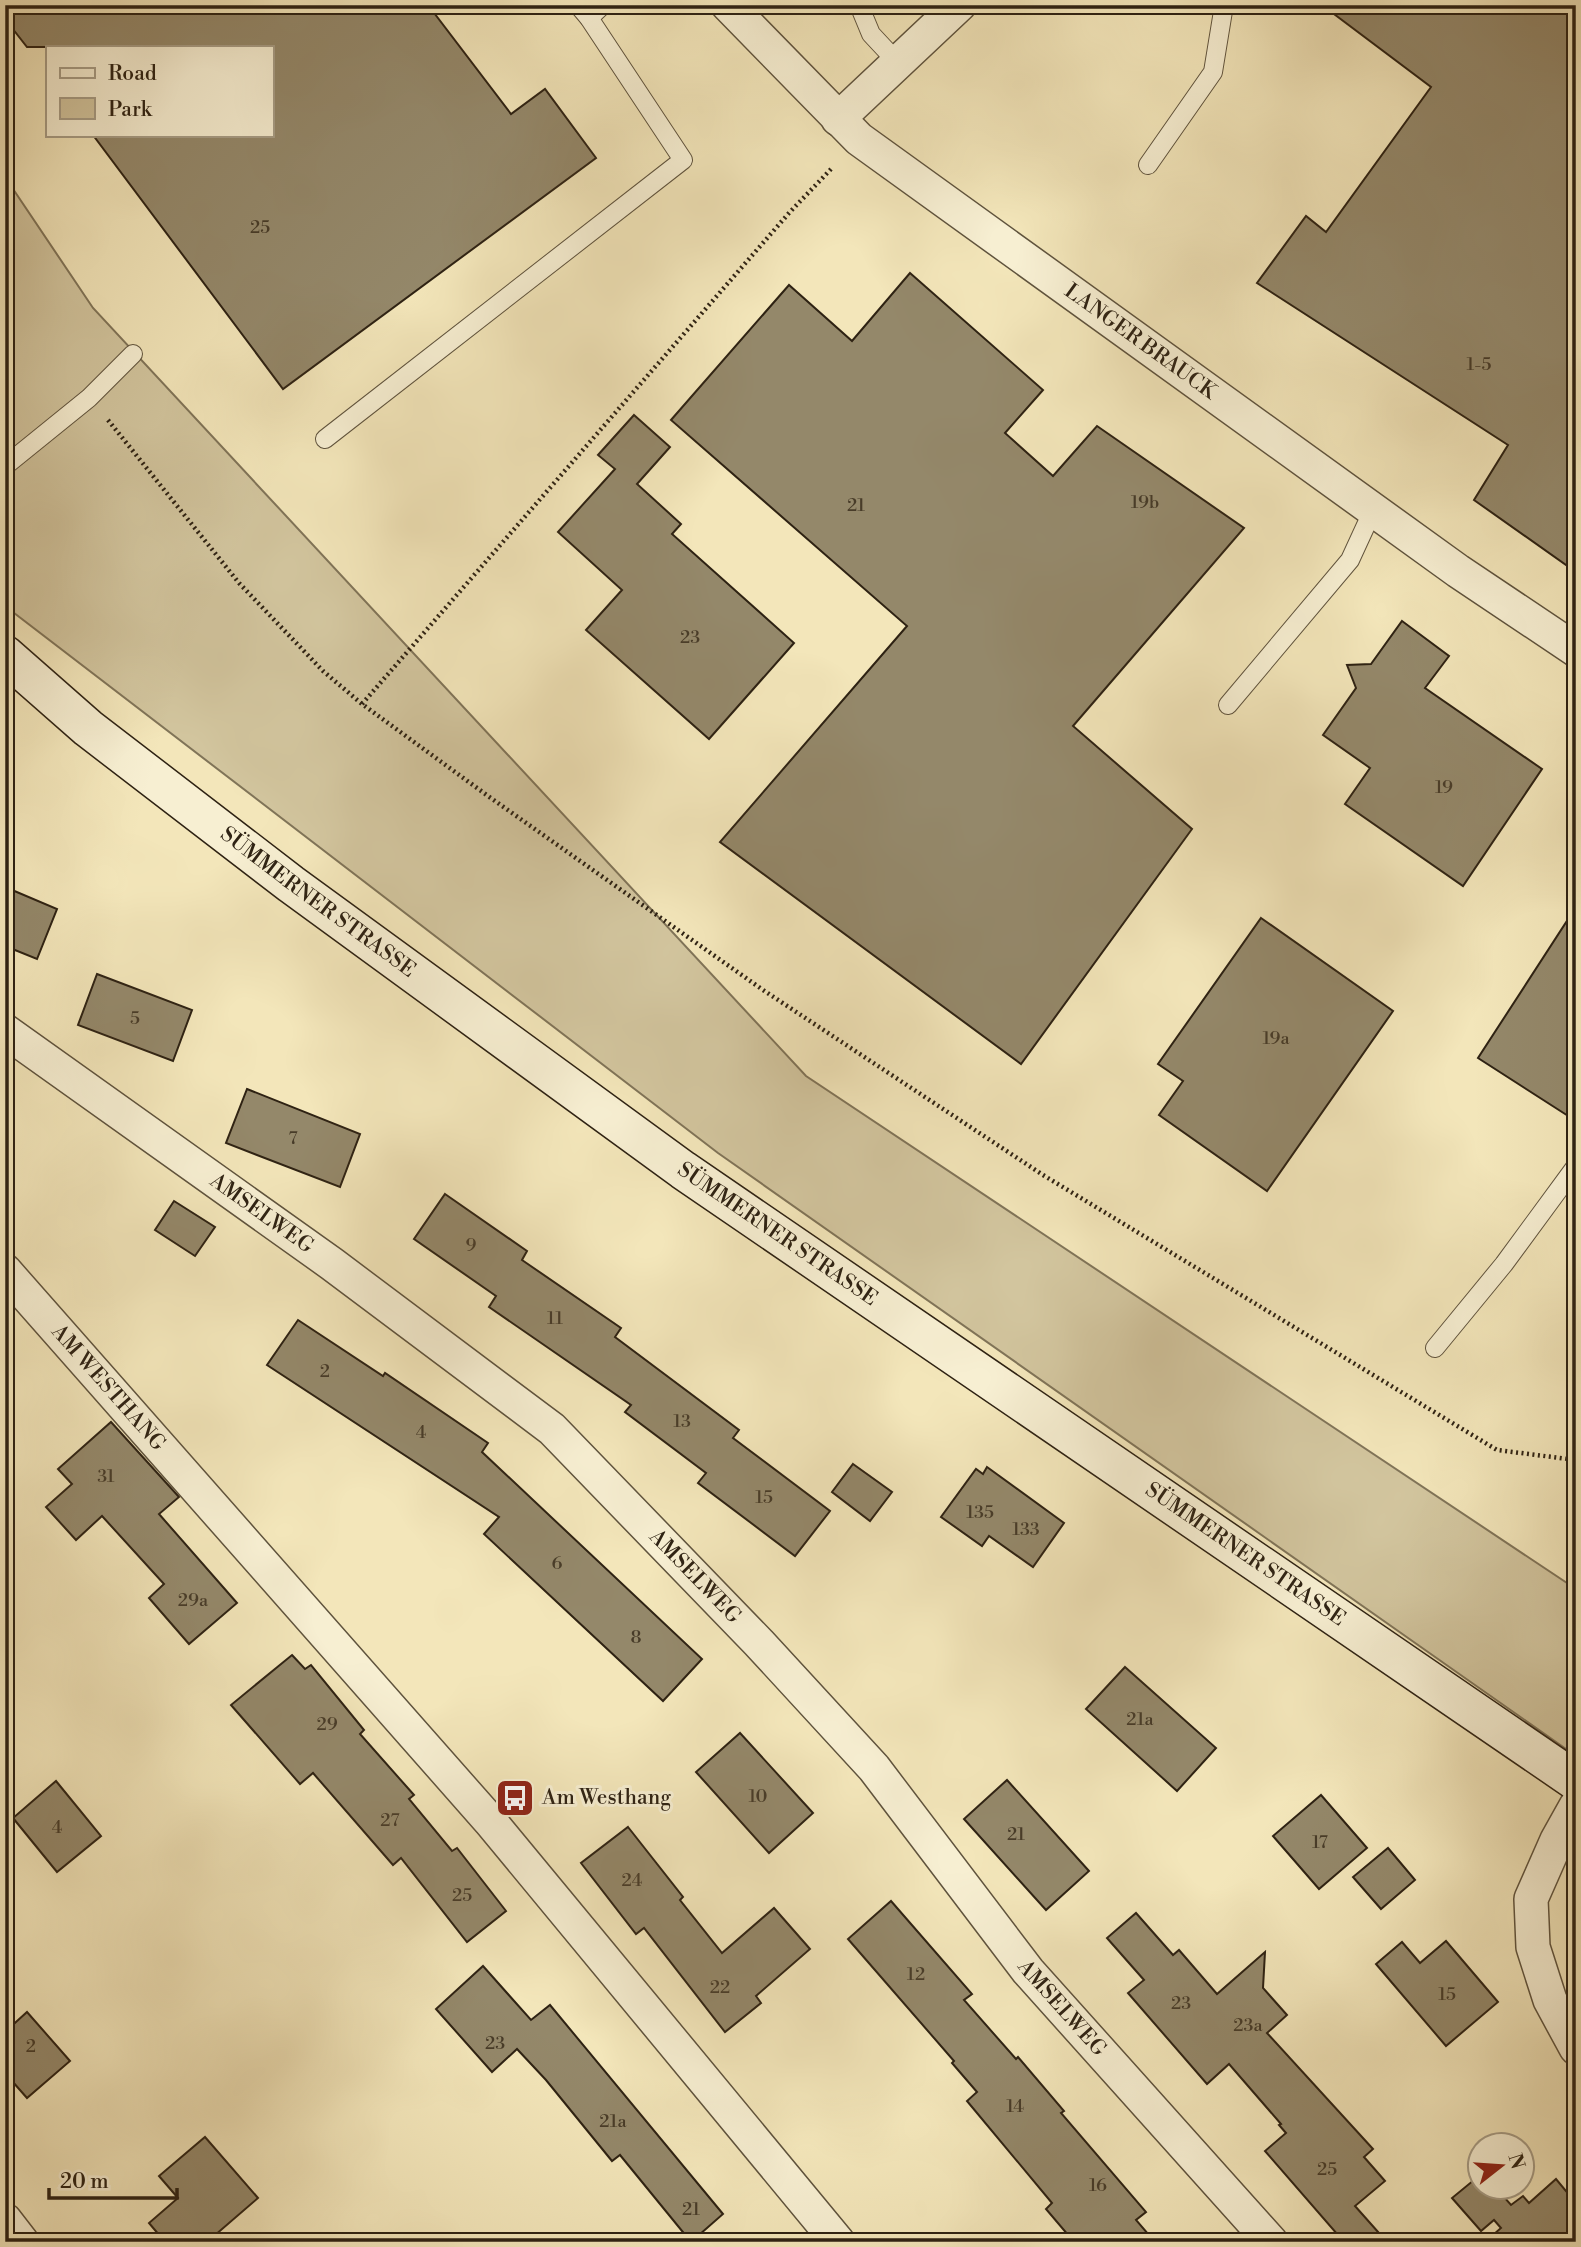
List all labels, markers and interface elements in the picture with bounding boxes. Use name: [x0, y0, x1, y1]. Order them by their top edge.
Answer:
legend: [46, 46, 273, 136]
text: Road: [108, 61, 157, 87]
text: Park: [108, 97, 153, 123]
house number: 25: [250, 216, 270, 239]
street label: LANGER BRAUCK: [1059, 278, 1222, 406]
house number: 1-5: [1467, 353, 1491, 376]
house number: 19b: [1131, 491, 1159, 514]
house number: 21: [847, 494, 865, 517]
house number: 23: [680, 626, 700, 649]
house number: 19: [1435, 776, 1453, 799]
street label: SÜMMERNER STRASSE: [215, 821, 421, 983]
house number: 5: [130, 1007, 140, 1030]
house number: 19a: [1262, 1027, 1290, 1050]
house number: 7: [288, 1127, 298, 1150]
street label: SÜMMERNER STRASSE: [672, 1157, 882, 1312]
street label: AMSELWEG: [204, 1168, 319, 1260]
house number: 9: [466, 1234, 477, 1257]
house number: 11: [547, 1307, 563, 1330]
street label: AM WESTHANG: [45, 1319, 171, 1457]
house number: 2: [320, 1360, 330, 1383]
house number: 13: [673, 1410, 691, 1433]
house number: 4: [416, 1421, 427, 1444]
house number: 31: [97, 1465, 115, 1488]
street label: SÜMMERNER STRASSE: [1140, 1477, 1350, 1632]
house number: 15: [755, 1486, 773, 1509]
house number: 135: [966, 1501, 994, 1524]
house number: 133: [1012, 1518, 1040, 1541]
street label: AMSELWEG: [643, 1524, 747, 1630]
house number: 6: [552, 1552, 563, 1575]
house number: 29a: [178, 1589, 209, 1612]
house number: 8: [630, 1626, 642, 1649]
house number: 21a: [1126, 1708, 1155, 1731]
house number: 29: [316, 1713, 338, 1736]
bus stop icon: Am Westhang: [494, 1777, 536, 1819]
place label: Am Westhang: [541, 1785, 671, 1811]
house number: 10: [748, 1785, 768, 1808]
house number: 27: [380, 1809, 400, 1832]
house number: 4: [52, 1816, 63, 1839]
house number: 21: [1007, 1823, 1025, 1846]
house number: 17: [1312, 1831, 1328, 1854]
house number: 24: [621, 1869, 643, 1892]
house number: 25: [452, 1884, 472, 1907]
street label: AMSELWEG: [1011, 1954, 1112, 2062]
house number: 12: [907, 1963, 925, 1986]
house number: 22: [710, 1976, 730, 1999]
house number: 15: [1438, 1983, 1456, 2006]
house number: 23: [1171, 1992, 1191, 2015]
house number: 23a: [1233, 2014, 1264, 2037]
house number: 23: [485, 2032, 505, 2055]
house number: 2: [26, 2035, 36, 2058]
house number: 14: [1006, 2095, 1024, 2118]
house number: 21a: [599, 2110, 628, 2133]
north arrow: [1466, 2132, 1536, 2202]
text: N: [1503, 2151, 1530, 2172]
scale bar: [49, 2156, 177, 2200]
house number: 25: [1317, 2158, 1337, 2181]
text: 20 m: [60, 2169, 109, 2195]
house number: 16: [1089, 2174, 1107, 2197]
house number: 21: [682, 2198, 700, 2221]

